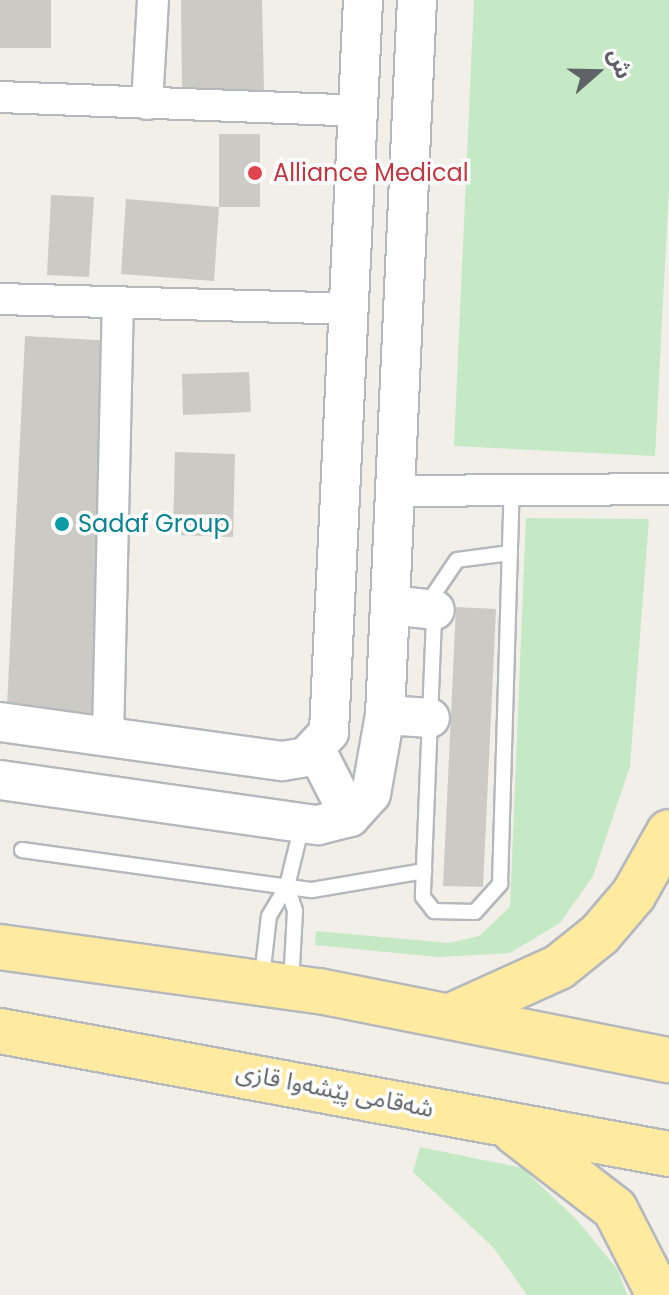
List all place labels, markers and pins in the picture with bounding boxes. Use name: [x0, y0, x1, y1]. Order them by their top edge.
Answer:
place label: Alliance Medical: [273, 159, 469, 187]
marker: Alliance Medical: [244, 162, 266, 184]
place label: Sadaf Group: [78, 510, 230, 538]
marker: Sadaf Group: [53, 515, 71, 533]

